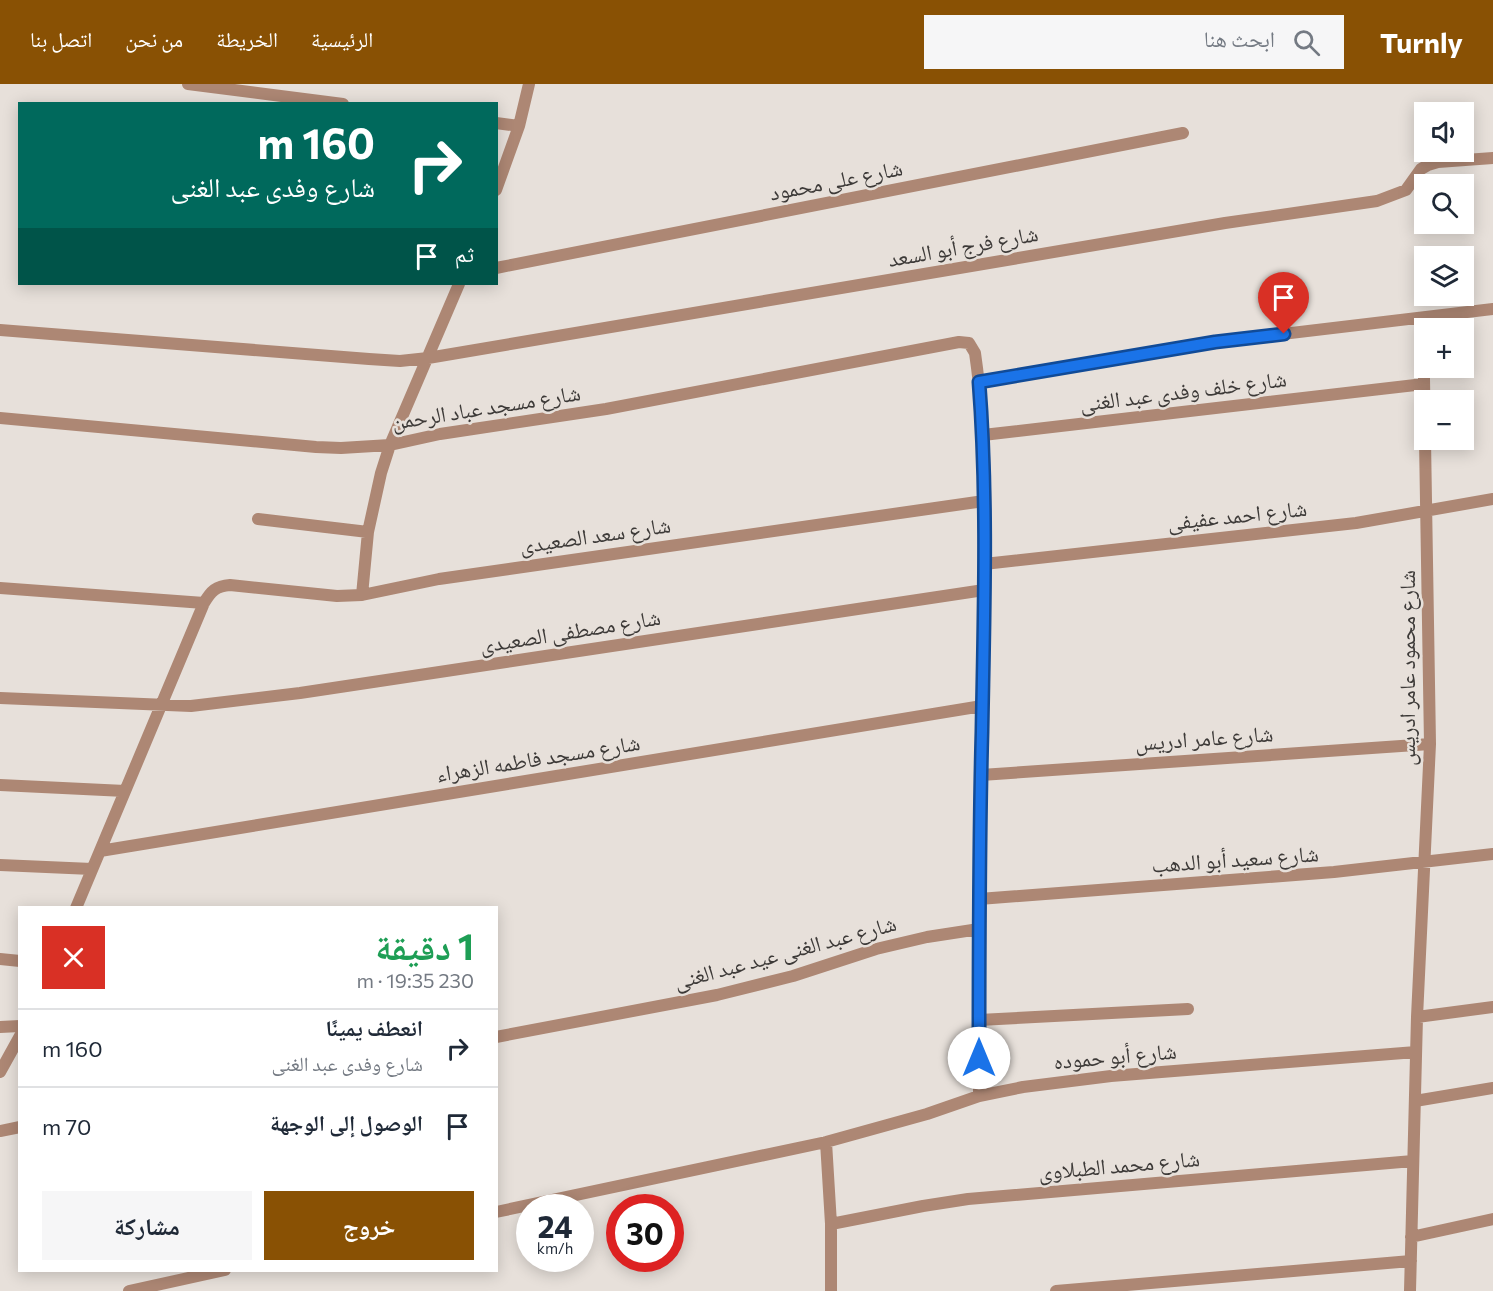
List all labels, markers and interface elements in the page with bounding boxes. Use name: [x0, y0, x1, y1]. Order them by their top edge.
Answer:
search box: [924, 15, 1344, 69]
text: ابحث هنا: [1204, 25, 1275, 52]
text: Turnly: [1380, 25, 1463, 59]
text: اتصل بنا: [30, 26, 92, 51]
text: من نحن: [125, 26, 183, 51]
text: الخريطة: [216, 26, 278, 51]
text: الرئيسية: [311, 26, 373, 51]
icon: search: [1290, 26, 1323, 59]
map controls: [1414, 102, 1474, 450]
button: sound: [1414, 102, 1474, 162]
text: 160 m: [257, 116, 375, 168]
icon: right: [396, 126, 474, 204]
street label: شارع على محمود: [767, 153, 905, 207]
text: شارع وفدى عبد الغنى: [171, 170, 375, 203]
button: search: [1414, 174, 1474, 234]
street label: شارع فرج أبو السعد: [886, 219, 1040, 273]
icon: arrive: [410, 240, 443, 273]
text: ثم: [455, 240, 474, 267]
button: layers: [1414, 246, 1474, 306]
pin: [1258, 272, 1309, 334]
icon: arrive: [1267, 281, 1300, 314]
button: +: [1414, 318, 1474, 378]
street label: شارع خلف وفدى عبد الغنى: [1078, 364, 1288, 418]
street label: شارع مسجد عباد الرحمن: [389, 378, 583, 436]
button: −: [1414, 390, 1474, 450]
street label: شارع احمد عفيفى: [1166, 494, 1308, 536]
street label: شارع سعد الصعيدى: [518, 511, 672, 559]
street label: شارع محمود عامر ادريس: [1393, 570, 1421, 766]
street label: شارع مصطفى الصعيدى: [477, 603, 663, 659]
street label: شارع عامر ادريس: [1134, 719, 1274, 757]
street label: شارع مسجد فاطمه الزهراء: [434, 728, 642, 788]
street label: شارع سعيد أبو الدهب: [1150, 839, 1320, 879]
street label: شارع عبد الغنى عيد عبد الغنى: [671, 909, 899, 995]
text: 1 دقيقة: [375, 923, 474, 967]
button: close: [42, 926, 105, 989]
text: 230 m · 19:35: [356, 968, 474, 992]
text: انعطف يمينًا: [325, 1014, 423, 1041]
position arrow: [947, 1026, 1011, 1090]
icon: right: [441, 1032, 474, 1065]
text: 160 m: [42, 1035, 103, 1062]
street label: شارع أبو حموده: [1052, 1037, 1178, 1075]
text: شارع وفدى عبد الغنى: [272, 1051, 423, 1075]
text: الوصول إلى الوجهة: [270, 1109, 423, 1136]
icon: arrive: [441, 1110, 474, 1143]
text: 70 m: [42, 1113, 91, 1140]
street label: شارع محمد الطبلاوى: [1037, 1144, 1201, 1186]
button: مشاركة: [42, 1191, 252, 1260]
button: خروج: [264, 1191, 474, 1260]
speed limit sign: 30: [606, 1194, 684, 1272]
text: 24: [537, 1207, 573, 1244]
text: km/h: [537, 1239, 573, 1257]

